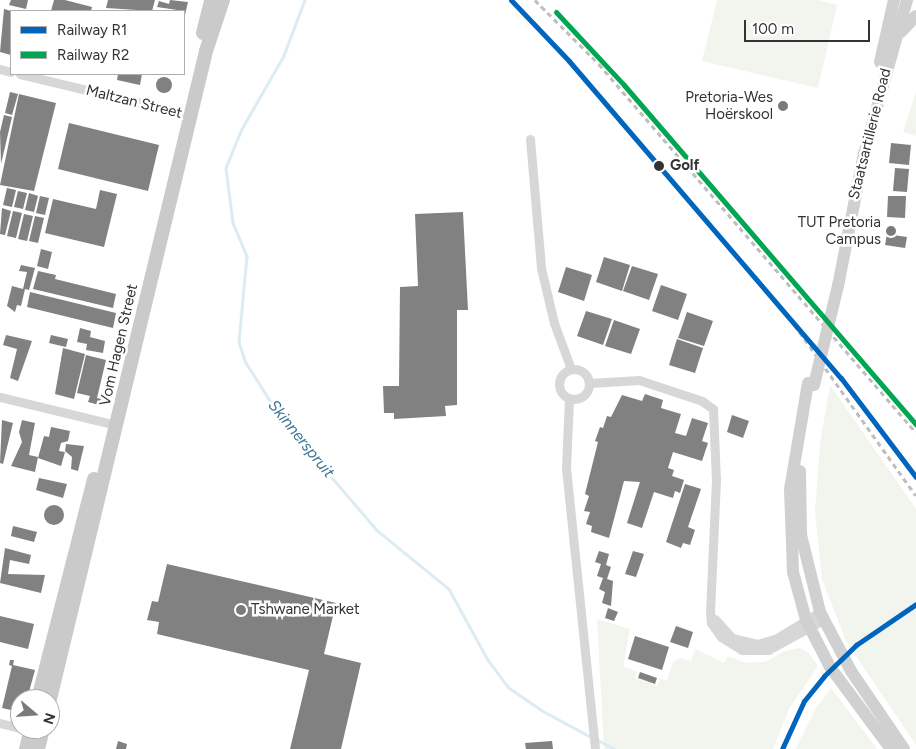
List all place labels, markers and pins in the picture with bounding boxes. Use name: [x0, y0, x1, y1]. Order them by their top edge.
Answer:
place label: Pretoria-Wes Hoërskool: [685, 88, 773, 123]
marker: Pretoria-Wes Hoërskool: [777, 100, 789, 112]
place label: Golf: [670, 157, 699, 175]
marker: Golf: [652, 159, 666, 173]
place label: TUT Pretoria Campus: [798, 213, 881, 248]
marker: TUT Pretoria Campus: [885, 225, 897, 237]
place label: Tshwane Market: [251, 601, 360, 619]
marker: Tshwane Market: [235, 604, 247, 616]

